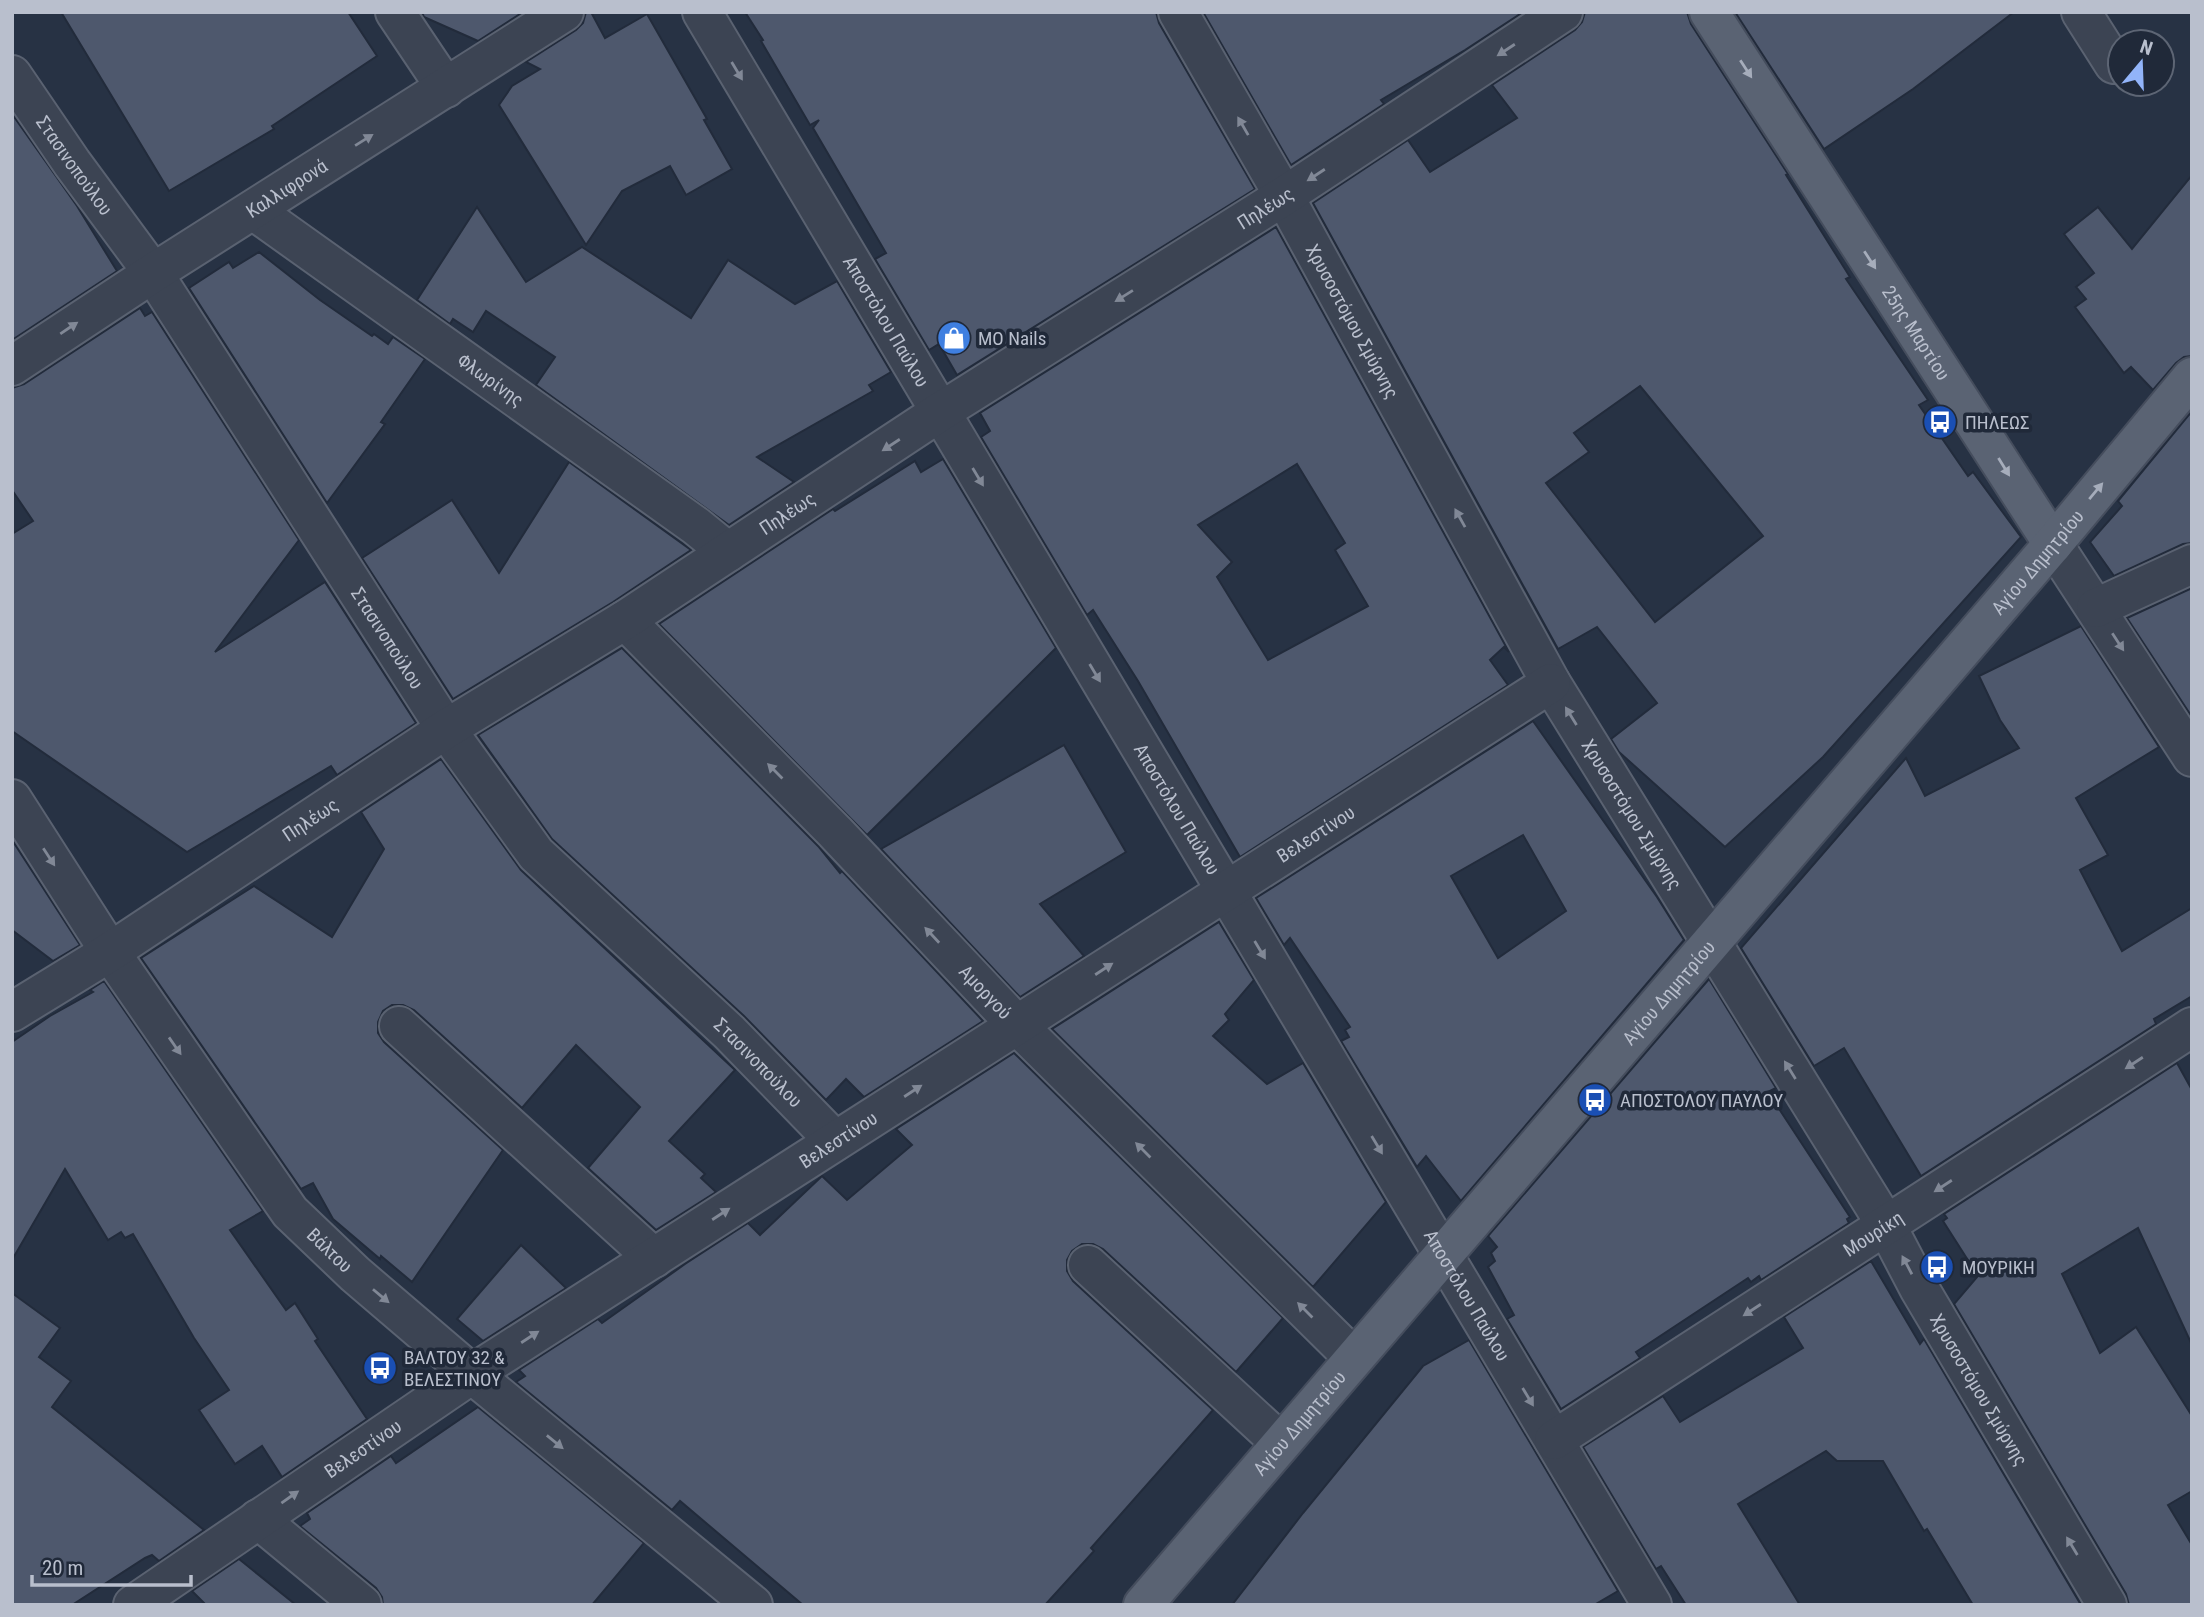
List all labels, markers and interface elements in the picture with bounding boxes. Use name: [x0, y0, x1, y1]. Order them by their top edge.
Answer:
north arrow: [2106, 28, 2176, 98]
text: N: [2137, 35, 2156, 60]
one-way arrow: [1497, 43, 1516, 56]
one-way arrow: [1739, 60, 1752, 79]
one-way arrow: [731, 61, 743, 80]
street label: Στασινοπούλου: [31, 112, 117, 220]
one-way arrow: [1237, 116, 1249, 136]
one-way arrow: [354, 134, 374, 147]
street label: Καλλιφρονά: [242, 154, 332, 223]
one-way arrow: [1306, 168, 1326, 181]
street label: Πηλέως: [1233, 182, 1298, 235]
street label: Χρυσοστόμου Σμύρνης: [1301, 240, 1404, 403]
one-way arrow: [1863, 251, 1877, 269]
street label: Αποστόλου Παύλου: [838, 252, 934, 391]
street label: 25ης Μαρτίου: [1877, 282, 1955, 385]
one-way arrow: [1114, 290, 1134, 303]
shop icon: MO Nails: [935, 319, 973, 357]
one-way arrow: [59, 322, 79, 335]
place label: MO Nails: [978, 327, 1046, 350]
street label: Φλωρίνης: [453, 349, 528, 411]
bus stop icon: ΠΗΛΕΩΣ: [1921, 403, 1959, 441]
place label: ΠΗΛΕΩΣ: [1965, 411, 2030, 434]
one-way arrow: [881, 438, 900, 451]
one-way arrow: [1997, 458, 2010, 477]
one-way arrow: [972, 468, 985, 487]
one-way arrow: [2088, 483, 2103, 500]
street label: Πηλέως: [755, 487, 820, 540]
street label: Αγίου Δημητρίου: [1987, 505, 2089, 619]
one-way arrow: [1454, 508, 1466, 528]
street label: Στασινοπούλου: [346, 583, 428, 694]
one-way arrow: [2111, 632, 2124, 651]
one-way arrow: [1088, 663, 1101, 682]
one-way arrow: [1565, 707, 1578, 726]
street label: Χρυσοστόμου Σμύρνης: [1577, 735, 1687, 894]
street label: Αποστόλου Παύλου: [1129, 740, 1225, 879]
one-way arrow: [766, 763, 783, 780]
street label: Πηλέως: [278, 793, 343, 846]
street label: Βελεστίνου: [1273, 801, 1359, 868]
one-way arrow: [42, 847, 55, 866]
one-way arrow: [925, 927, 941, 944]
street label: Αγίου Δημητρίου: [1618, 936, 1720, 1050]
one-way arrow: [1254, 941, 1266, 960]
street label: Αμοργού: [954, 960, 1016, 1024]
one-way arrow: [1095, 962, 1114, 975]
street label: Στασινοπούλου: [709, 1013, 807, 1112]
one-way arrow: [168, 1037, 182, 1055]
one-way arrow: [2125, 1057, 2144, 1070]
one-way arrow: [1784, 1061, 1797, 1080]
bus stop icon: ΑΠΟΣΤΟΛΟΥ ΠΑΥΛΟΥ: [1576, 1081, 1614, 1119]
one-way arrow: [903, 1085, 922, 1098]
place label: ΑΠΟΣΤΟΛΟΥ ΠΑΥΛΟΥ: [1620, 1089, 1783, 1112]
street label: Βελεστίνου: [795, 1106, 882, 1173]
one-way arrow: [1370, 1136, 1383, 1155]
one-way arrow: [1135, 1141, 1152, 1158]
one-way arrow: [1933, 1180, 1953, 1193]
street label: Μουρίκη: [1839, 1206, 1908, 1262]
one-way arrow: [712, 1208, 731, 1221]
street label: Βάλτου: [302, 1223, 357, 1277]
street label: Αποστόλου Παύλου: [1419, 1226, 1515, 1365]
bus stop icon: ΜΟΥΡΙΚΗ: [1918, 1248, 1956, 1286]
one-way arrow: [1902, 1255, 1913, 1275]
place label: ΜΟΥΡΙΚΗ: [1962, 1256, 2035, 1279]
one-way arrow: [372, 1288, 390, 1304]
one-way arrow: [1297, 1302, 1314, 1318]
one-way arrow: [1742, 1304, 1762, 1317]
street label: Χρυσοστόμου Σμύρνης: [1925, 1310, 2033, 1470]
one-way arrow: [520, 1331, 539, 1344]
place label: ΒΑΛΤΟΥ 32 & ΒΕΛΕΣΤΙΝΟΥ: [404, 1346, 505, 1391]
bus stop icon: ΒΑΛΤΟΥ 32 & ΒΕΛΕΣΤΙΝΟΥ: [361, 1349, 399, 1387]
street label: Αγίου Δημητρίου: [1248, 1366, 1351, 1480]
one-way arrow: [1522, 1388, 1535, 1407]
street label: Βελεστίνου: [320, 1415, 406, 1483]
one-way arrow: [547, 1434, 564, 1449]
one-way arrow: [281, 1490, 299, 1504]
one-way arrow: [2066, 1536, 2078, 1556]
scale bar: [32, 1544, 191, 1588]
text: 20 m: [42, 1556, 83, 1580]

